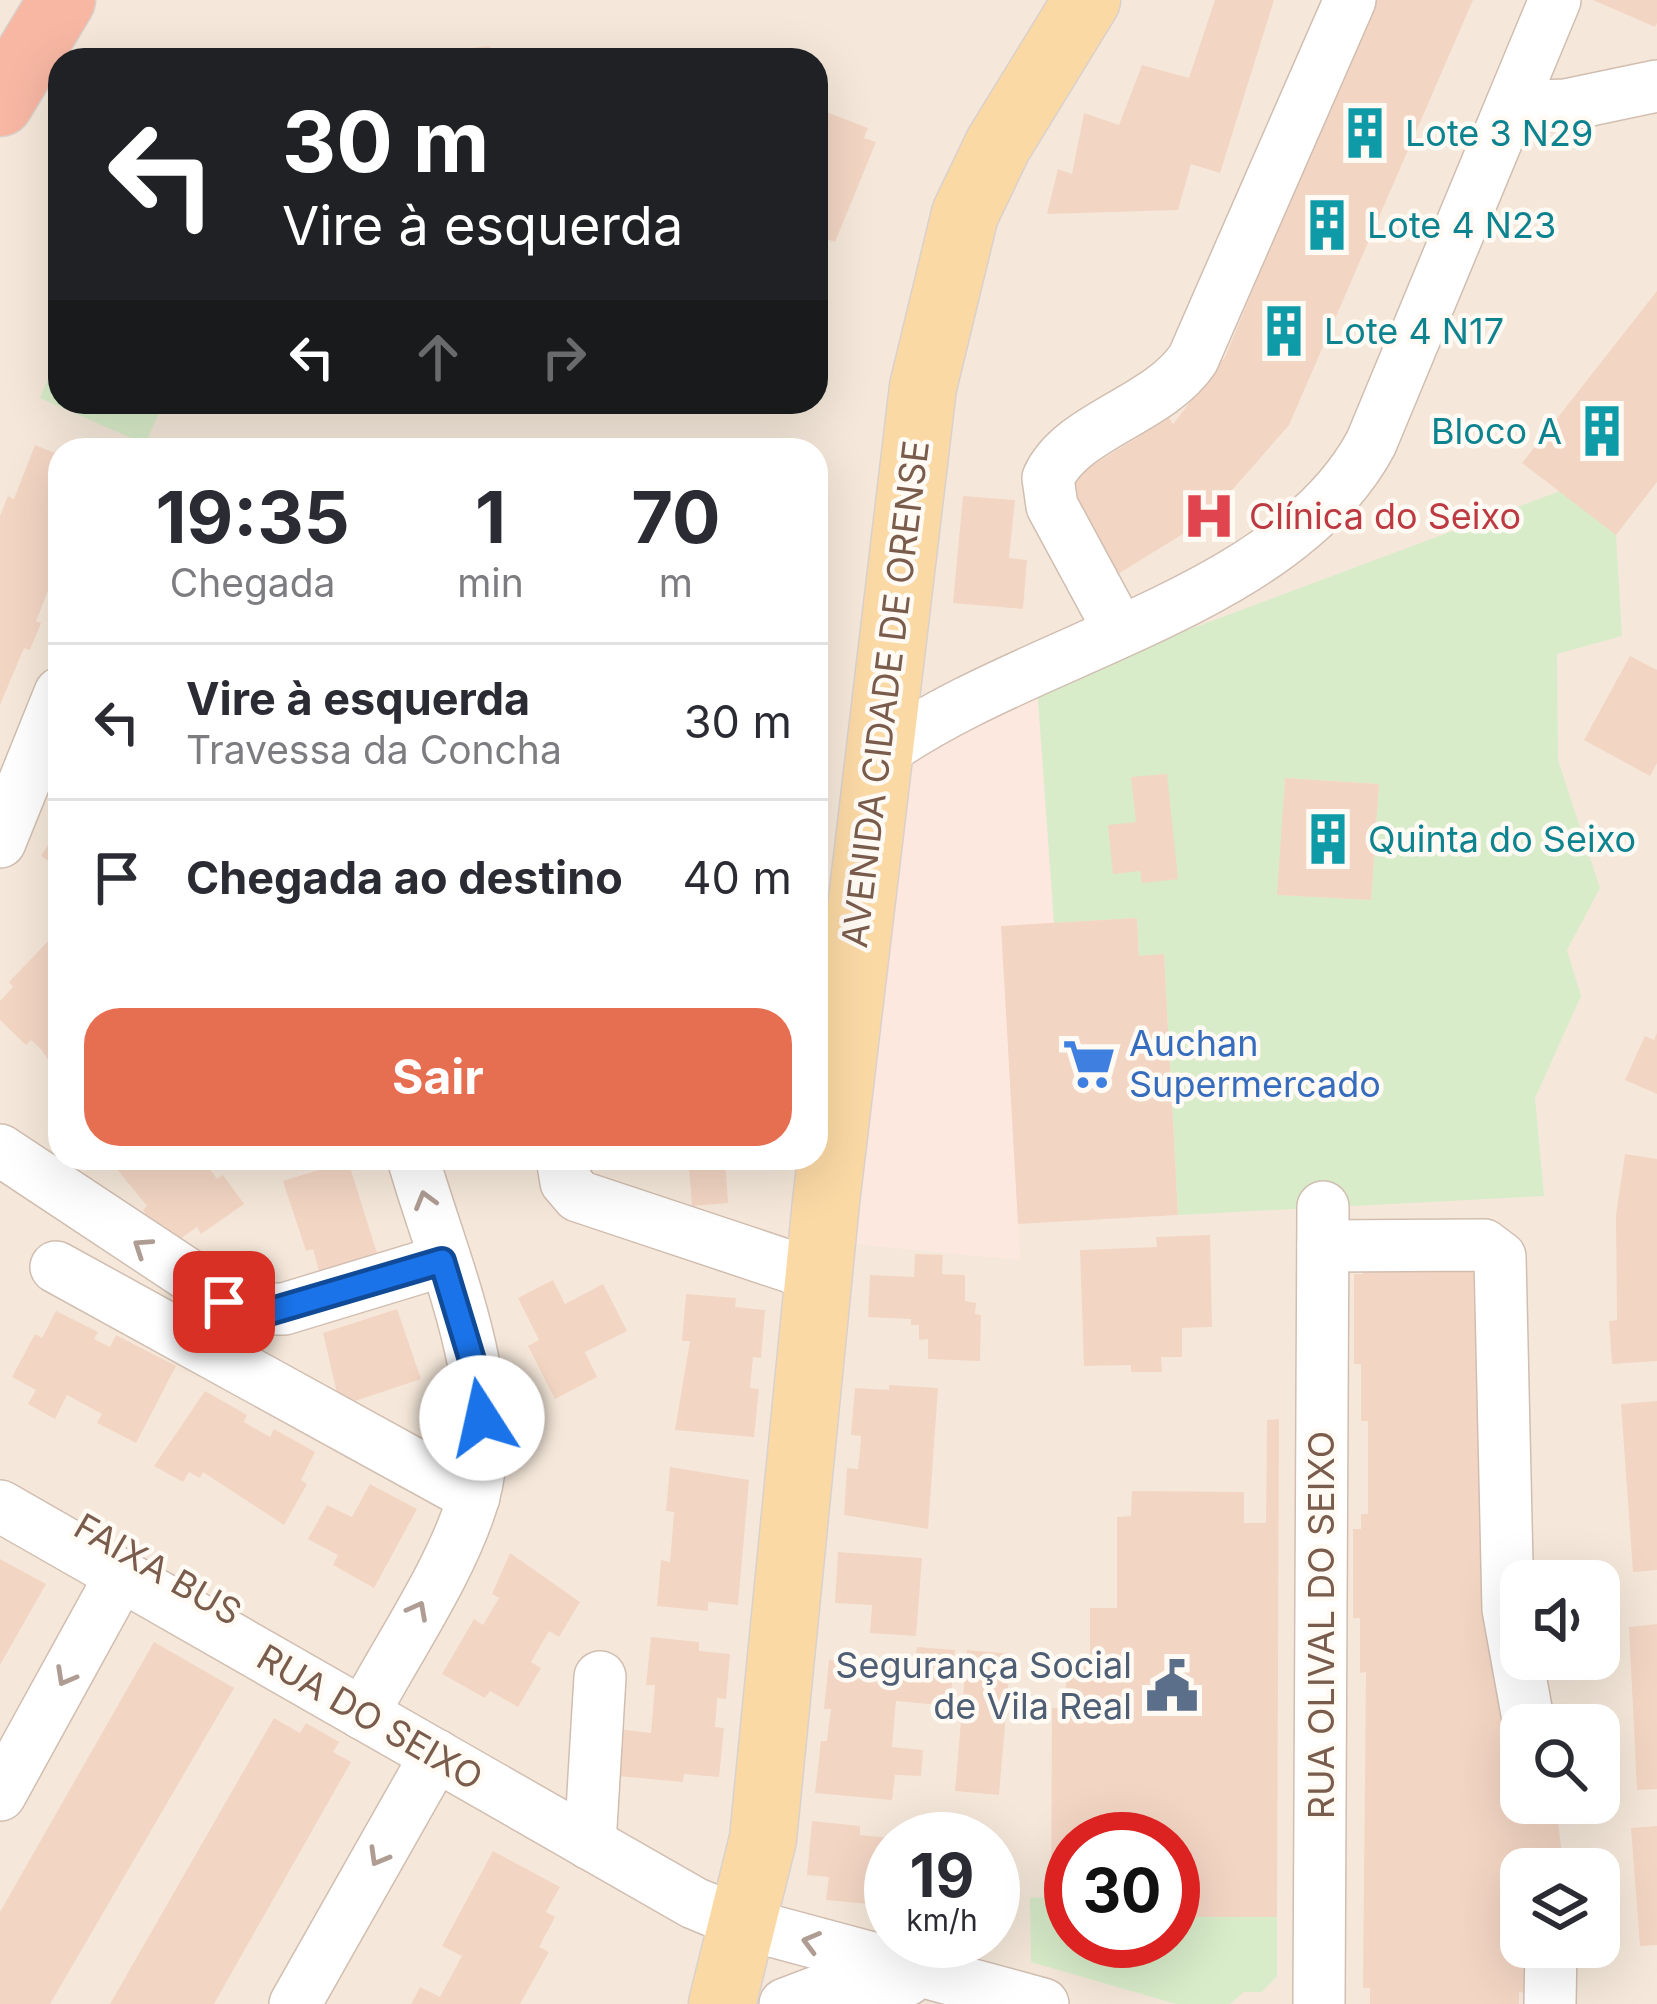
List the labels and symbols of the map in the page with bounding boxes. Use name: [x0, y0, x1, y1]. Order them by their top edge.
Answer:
building icon: Lote 3 N29: [1336, 104, 1394, 162]
place label: Lote 3 N29: [1405, 111, 1593, 155]
building icon: Lote 4 N23: [1298, 196, 1356, 254]
place label: Lote 4 N23: [1367, 203, 1556, 247]
building icon: Lote 4 N17: [1255, 302, 1313, 360]
place label: Lote 4 N17: [1324, 309, 1504, 353]
building icon: Bloco A: [1573, 402, 1631, 460]
place label: Bloco A: [1431, 409, 1562, 453]
street label: AVENIDA CIDADE DE ORENSE: [832, 438, 938, 950]
hospital icon: Clínica do Seixo: [1180, 487, 1238, 545]
place label: Clínica do Seixo: [1249, 494, 1521, 538]
building icon: Quinta do Seixo: [1299, 810, 1357, 868]
place label: Quinta do Seixo: [1368, 817, 1636, 861]
place label: Auchan Supermercado: [1129, 1021, 1381, 1106]
supermarket icon: Auchan Supermercado: [1060, 1035, 1118, 1093]
one-way arrow: [414, 1190, 439, 1211]
one-way arrow: [133, 1239, 155, 1261]
pin: [173, 1251, 275, 1353]
position arrow: [419, 1355, 545, 1481]
street label: RUA OLIVAL DO SEIXO: [1299, 1431, 1343, 1819]
street label: FAIXA BUS: [67, 1504, 249, 1634]
one-way arrow: [404, 1602, 427, 1623]
street label: RUA DO SEIXO: [249, 1635, 491, 1799]
place label: Segurança Social de Vila Real: [835, 1643, 1132, 1728]
public building icon: Segurança Social de Vila Real: [1143, 1657, 1201, 1715]
one-way arrow: [56, 1665, 79, 1686]
speed limit sign: 30: [1044, 1812, 1200, 1968]
one-way arrow: [370, 1844, 393, 1866]
one-way arrow: [801, 1931, 821, 1956]

